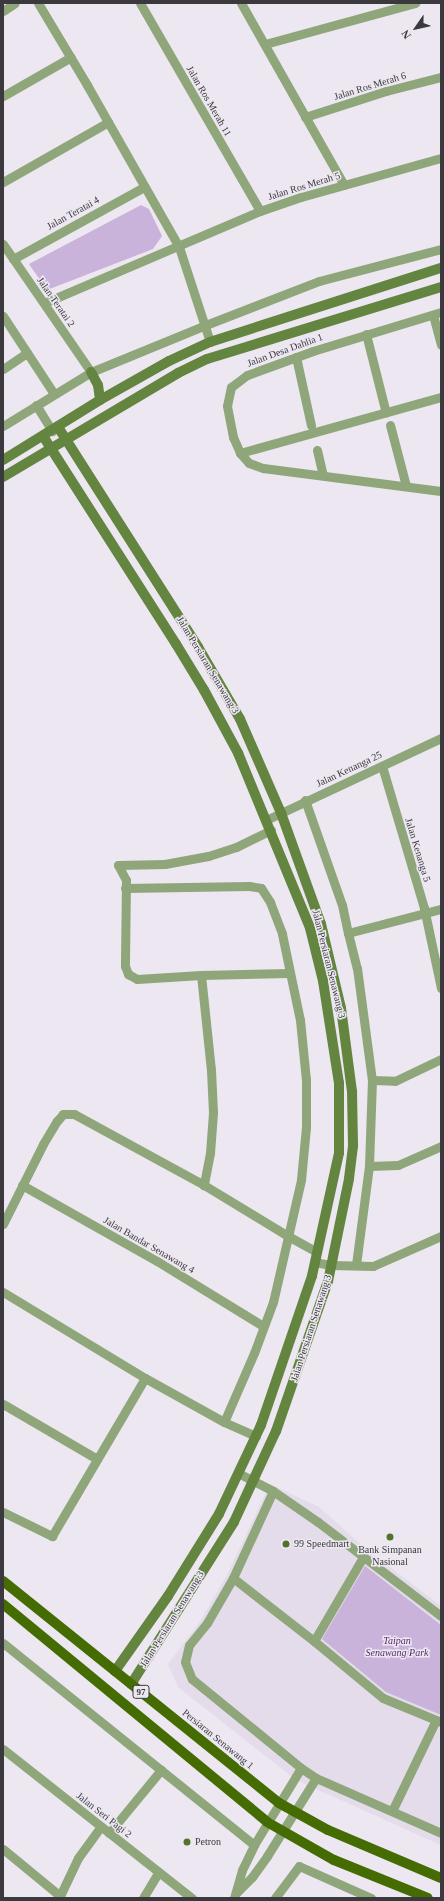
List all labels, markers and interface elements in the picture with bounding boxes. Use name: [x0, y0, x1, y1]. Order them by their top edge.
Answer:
north arrow: [396, 8, 436, 48]
text: N: [399, 28, 413, 41]
street label: Jalan Ros Merah 11: [184, 64, 234, 138]
street label: Jalan Ros Merah 6: [333, 69, 407, 103]
street label: Jalan Ros Merah 5: [267, 169, 341, 203]
street label: Jalan Teratai 4: [45, 194, 101, 232]
street label: Jalan Teratai 2: [34, 275, 78, 329]
street label: Jalan Desa Dahlia 1: [246, 331, 324, 369]
street label: Jalan Persiaran Senawang 3: [174, 614, 242, 716]
street label: Jalan Kenanga 25: [314, 749, 384, 789]
street label: Jalan Kenanga 5: [403, 817, 433, 883]
street label: Jalan Persiaran Senawang 3: [310, 909, 348, 1019]
street label: Jalan Bandar Senawang 4: [101, 1214, 197, 1276]
street label: Jalan Persiaran Senawang 3: [288, 1273, 334, 1383]
marker: Bank Simpanan Nasional: [385, 1532, 395, 1542]
place label: 99 Speedmart: [294, 1538, 349, 1550]
marker: 99 Speedmart: [281, 1539, 291, 1549]
place label: Bank Simpanan Nasional: [358, 1543, 422, 1566]
street label: Jalan Persiaran Senawang 3: [137, 1569, 207, 1669]
park label: Taipan Senawang Park: [365, 1634, 429, 1658]
road number: 97: [132, 1685, 150, 1699]
street label: Persiaran Senawang 1: [180, 1707, 256, 1771]
street label: Jalan Seri Pagi 2: [74, 1790, 134, 1840]
place label: Petron: [195, 1836, 221, 1848]
marker: Petron: [182, 1837, 192, 1847]

